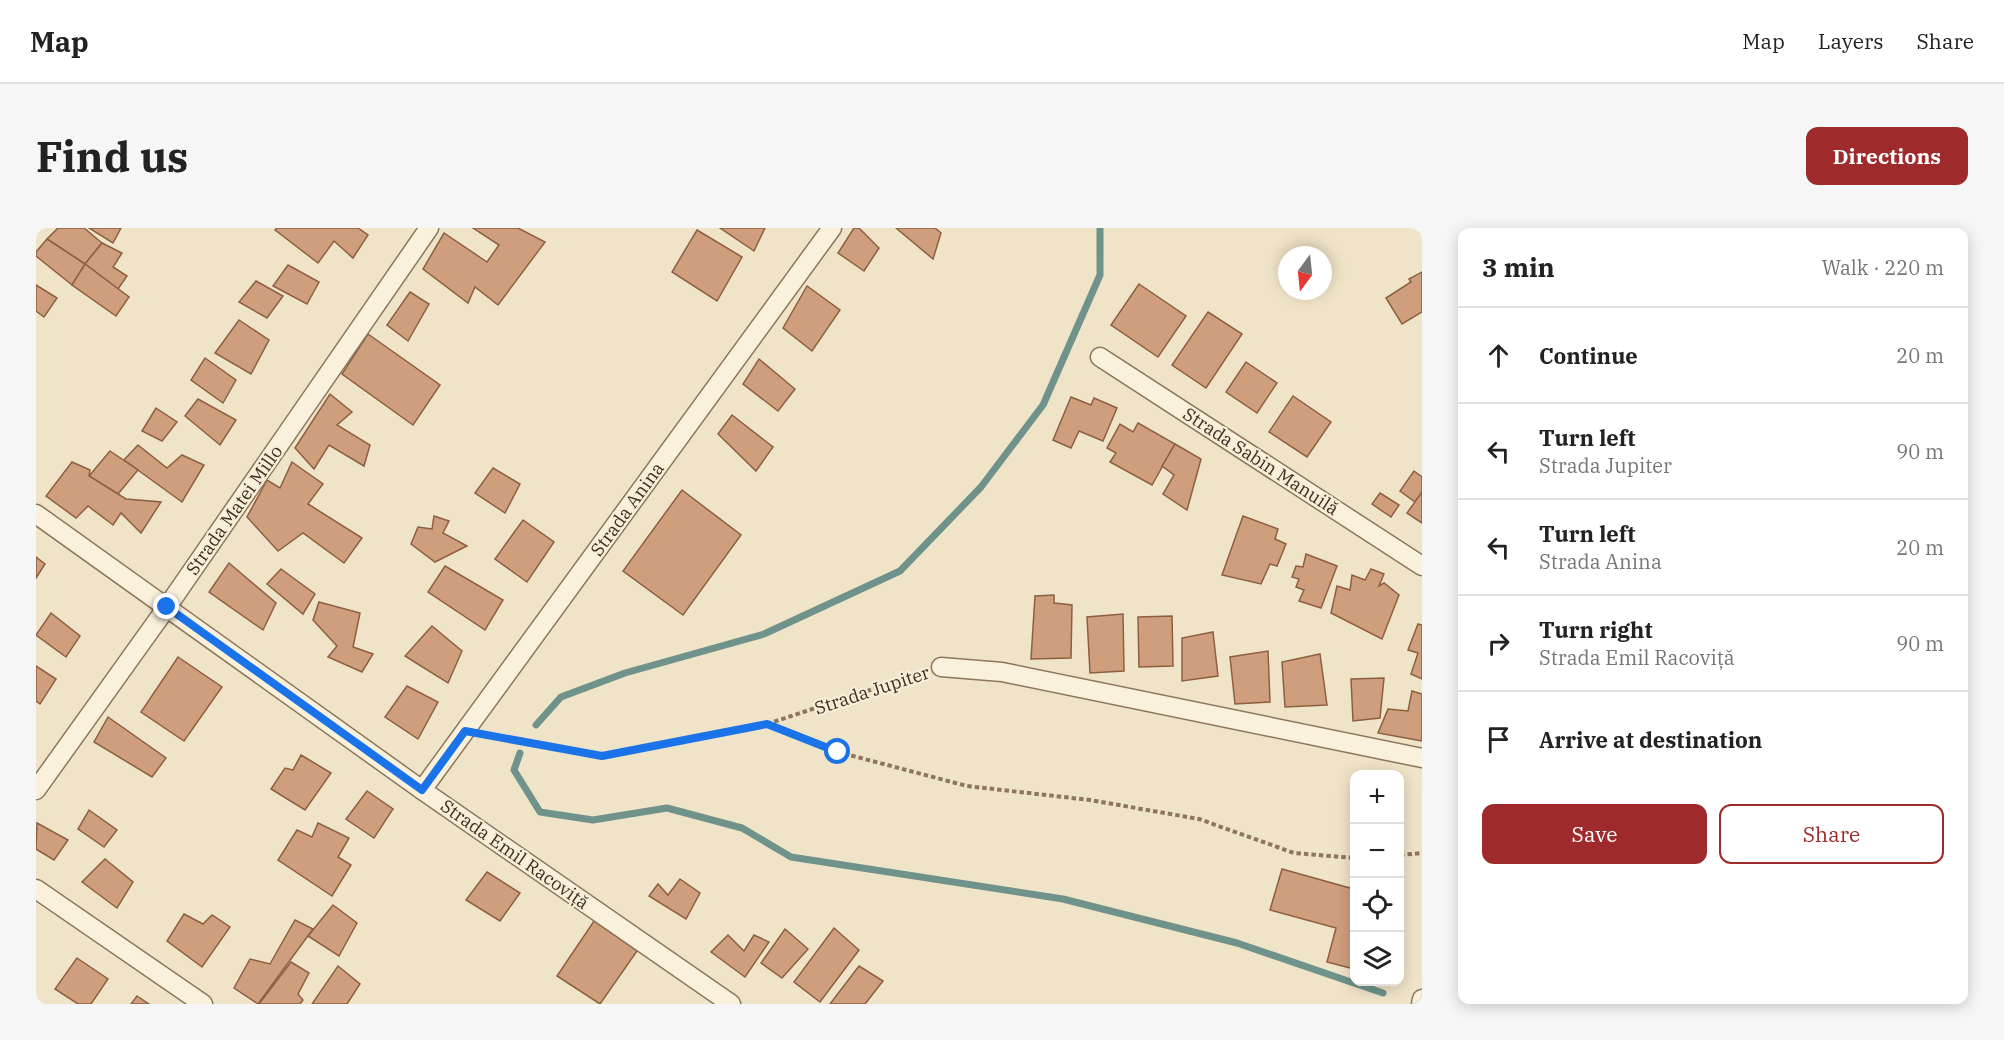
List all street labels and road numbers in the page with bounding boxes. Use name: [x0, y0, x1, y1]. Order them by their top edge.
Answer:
street label: Strada Sabin Manuilă: [1179, 402, 1343, 520]
street label: Strada Matei Millo: [181, 441, 287, 579]
street label: Strada Anina: [585, 457, 669, 560]
street label: Strada Jupiter: [812, 661, 932, 719]
street label: Strada Emil Racoviță: [436, 794, 594, 914]

